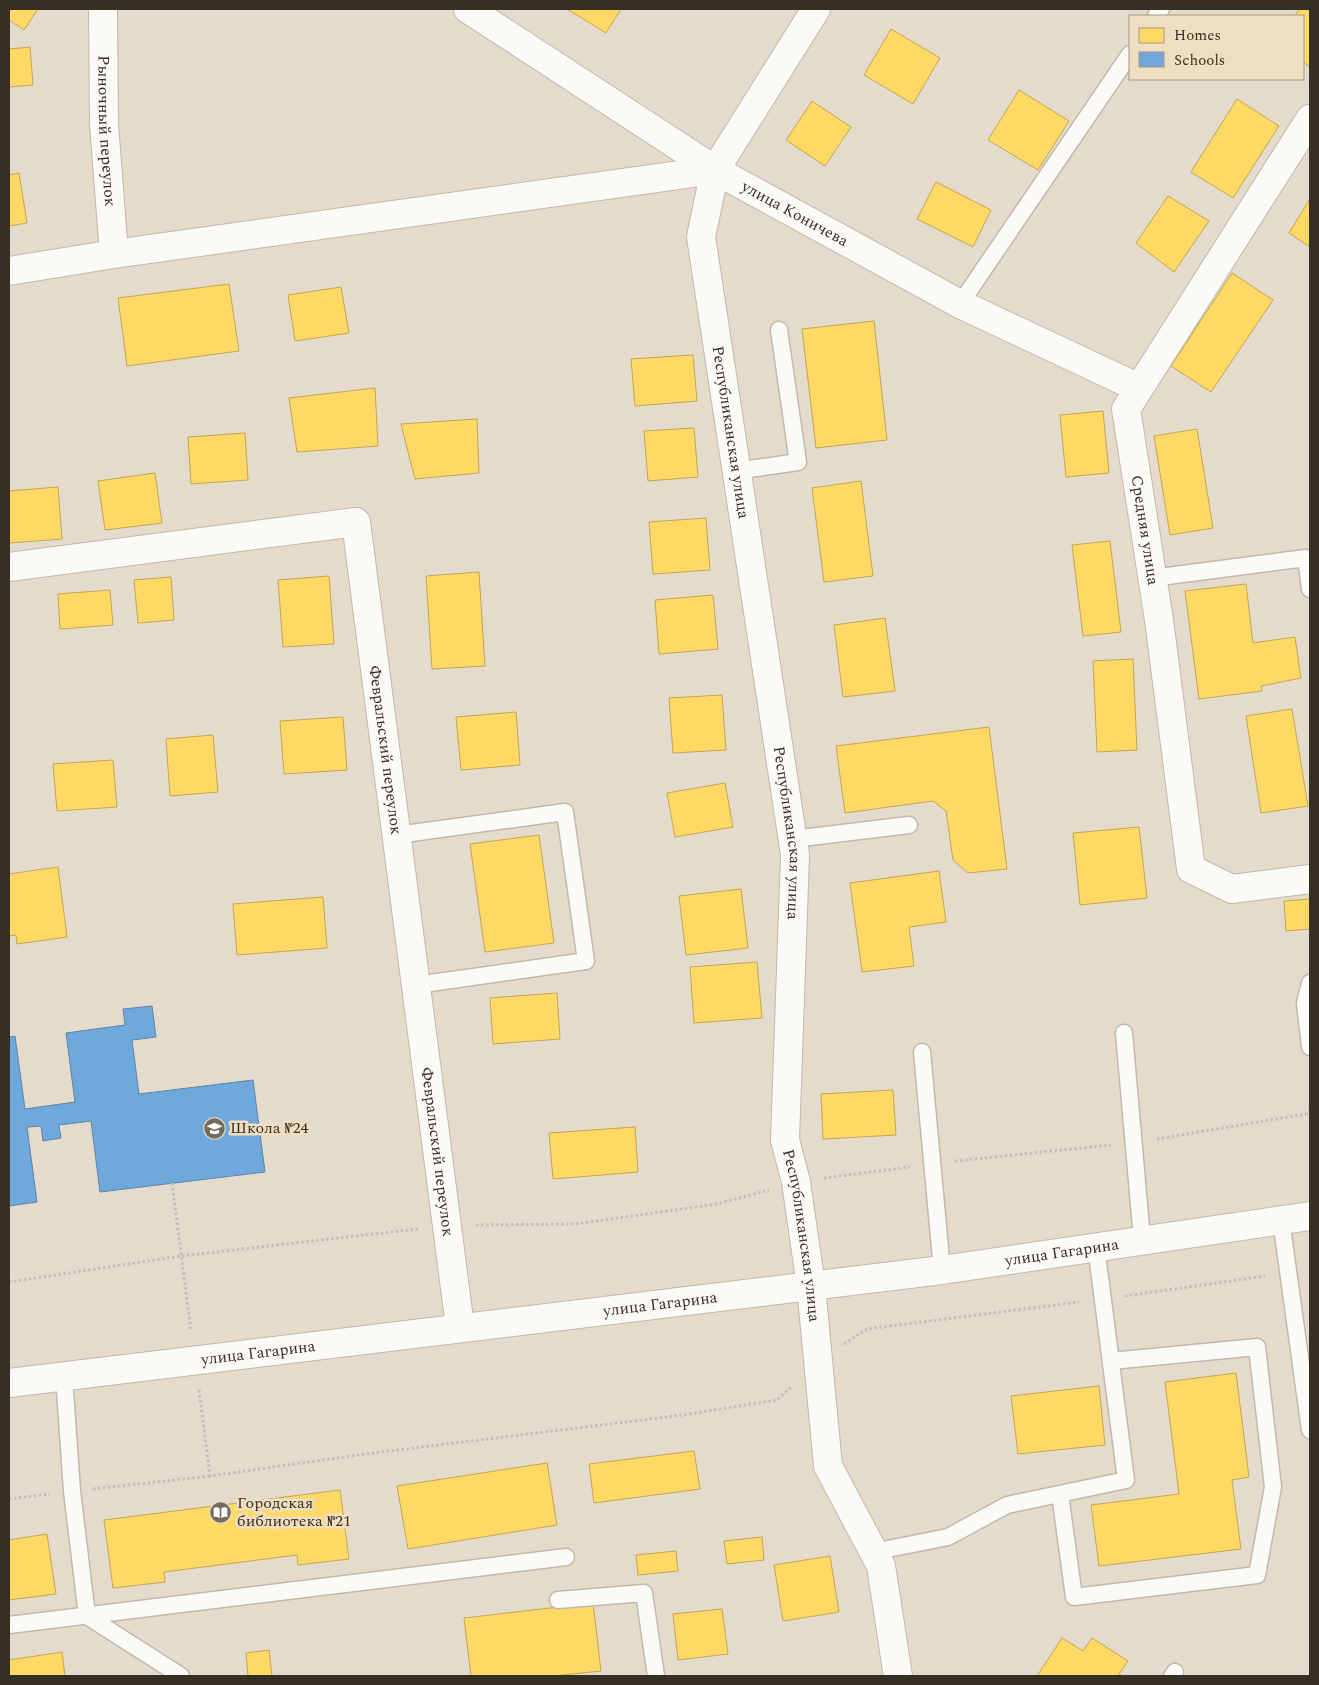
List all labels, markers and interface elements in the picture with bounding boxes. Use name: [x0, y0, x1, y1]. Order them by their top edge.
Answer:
legend: [1129, 15, 1304, 80]
text: Homes: [1174, 24, 1221, 47]
text: Schools: [1174, 49, 1225, 72]
street label: Рыночный переулок: [91, 55, 122, 208]
street label: улица Коничева: [736, 174, 853, 253]
street label: Республиканская улица: [706, 344, 756, 521]
street label: Средняя улица: [1125, 473, 1165, 587]
street label: Февральский переулок: [363, 664, 408, 836]
street label: Республиканская улица: [767, 745, 807, 920]
street label: Февральский переулок: [415, 1066, 460, 1238]
school or university icon: Школа №24: [202, 1116, 226, 1140]
place label: Школа №24: [230, 1116, 309, 1140]
street label: Республиканская улица: [776, 1147, 826, 1323]
street label: улица Гагарина: [1002, 1232, 1121, 1273]
street label: улица Гагарина: [601, 1285, 719, 1323]
street label: улица Гагарина: [199, 1334, 317, 1372]
place label: Городская библиотека №21: [237, 1491, 351, 1533]
library icon: Городская библиотека №21: [209, 1500, 233, 1524]

